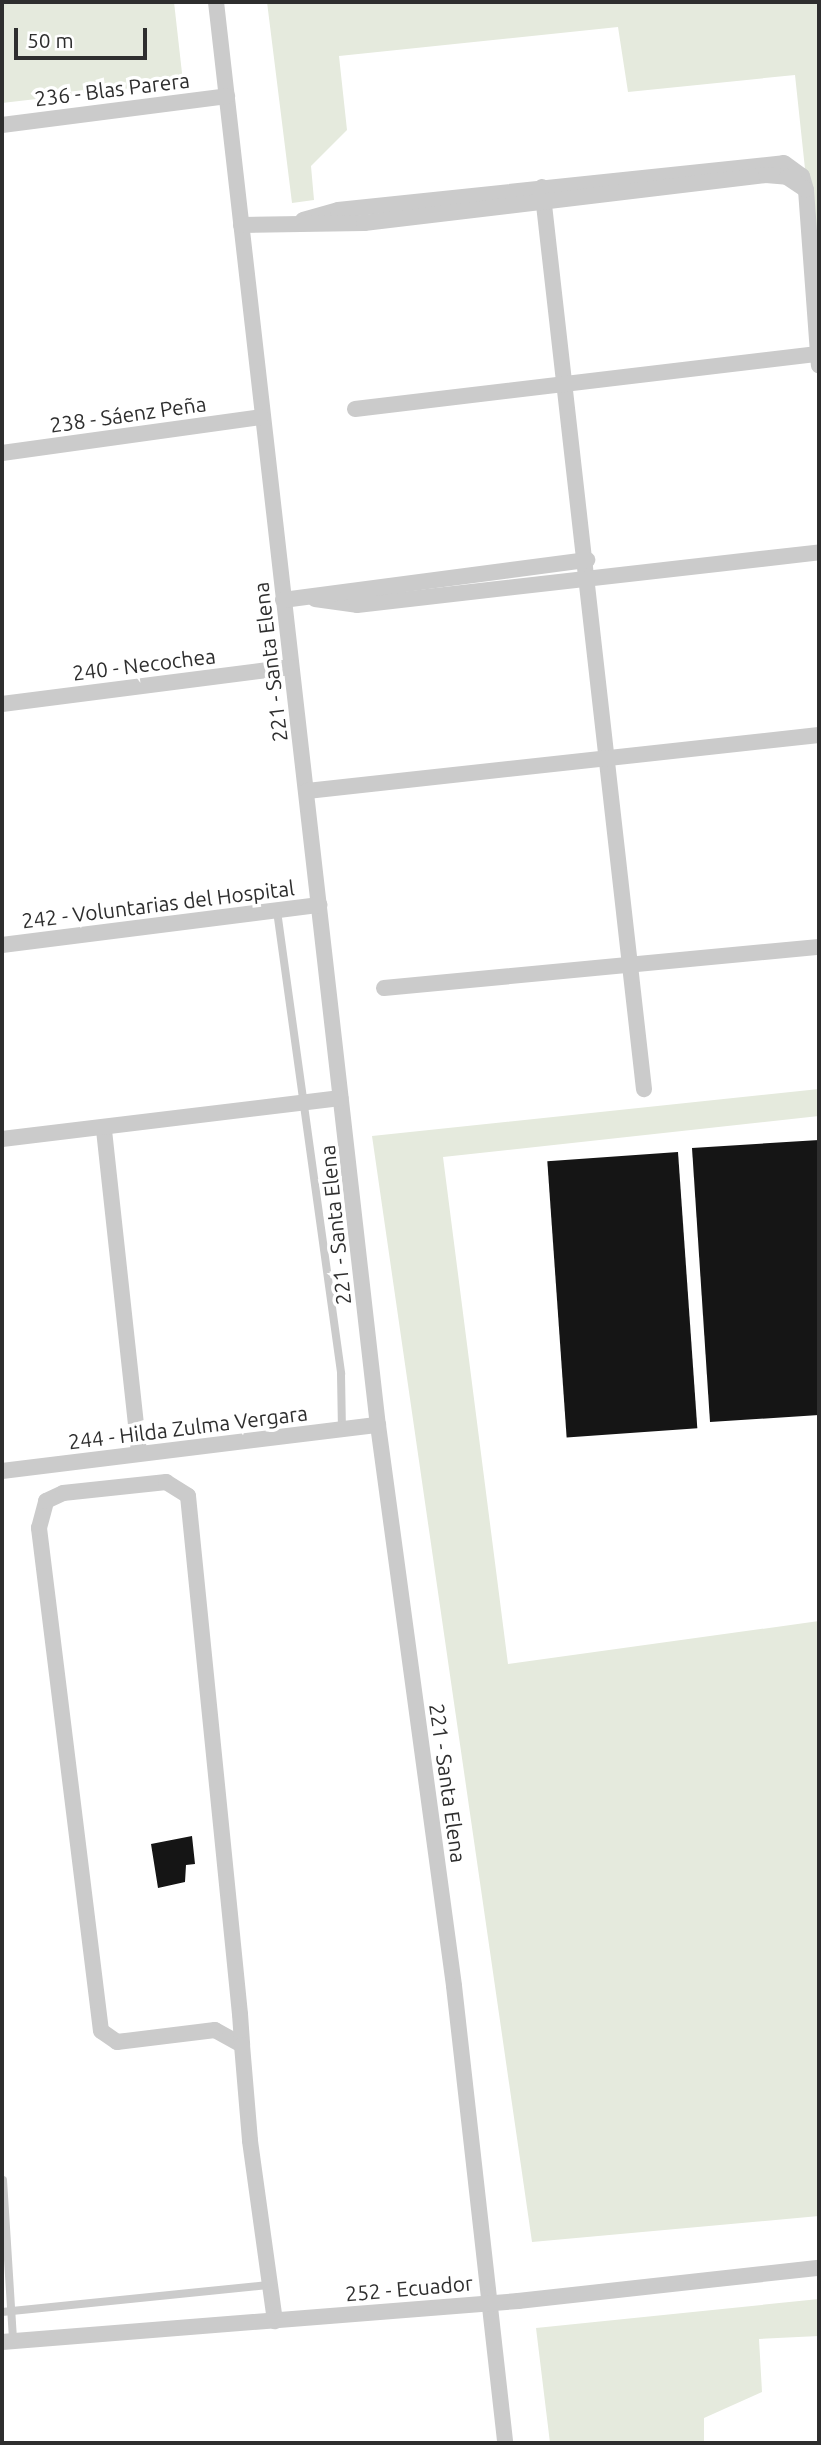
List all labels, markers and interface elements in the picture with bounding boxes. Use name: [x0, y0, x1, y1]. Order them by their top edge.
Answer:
scale bar: [18, 14, 150, 58]
text: 50 m: [27, 28, 74, 52]
street label: 236 - Blas Parera: [33, 67, 191, 111]
street label: 238 - Sáenz Peña: [48, 391, 208, 437]
street label: 221 - Santa Elena: [248, 581, 292, 743]
street label: 240 - Necochea: [71, 643, 217, 685]
street label: 242 - Voluntarias del Hospital: [20, 875, 296, 933]
street label: 221 - Santa Elena: [314, 1144, 356, 1306]
street label: 244 - Hilda Zulma Vergara: [67, 1400, 309, 1454]
street label: 221 - Santa Elena: [424, 1702, 472, 1864]
street label: 252 - Ecuador: [344, 2270, 474, 2306]

